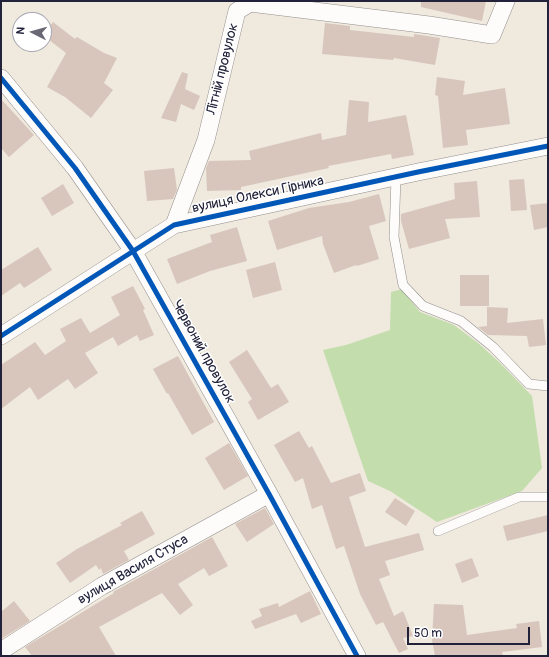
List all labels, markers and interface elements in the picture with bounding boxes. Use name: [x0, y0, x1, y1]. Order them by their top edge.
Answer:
north arrow: [12, 12, 52, 52]
street label: Літній провулок: [204, 22, 242, 116]
text: N: [14, 26, 27, 35]
street label: вулиця Олекси Гірника: [191, 173, 325, 217]
street label: Червоний провулок: [168, 297, 238, 407]
street label: вулиця Василя Стуса: [75, 532, 191, 608]
scale bar: [409, 619, 532, 645]
text: 50 m: [414, 626, 442, 641]

